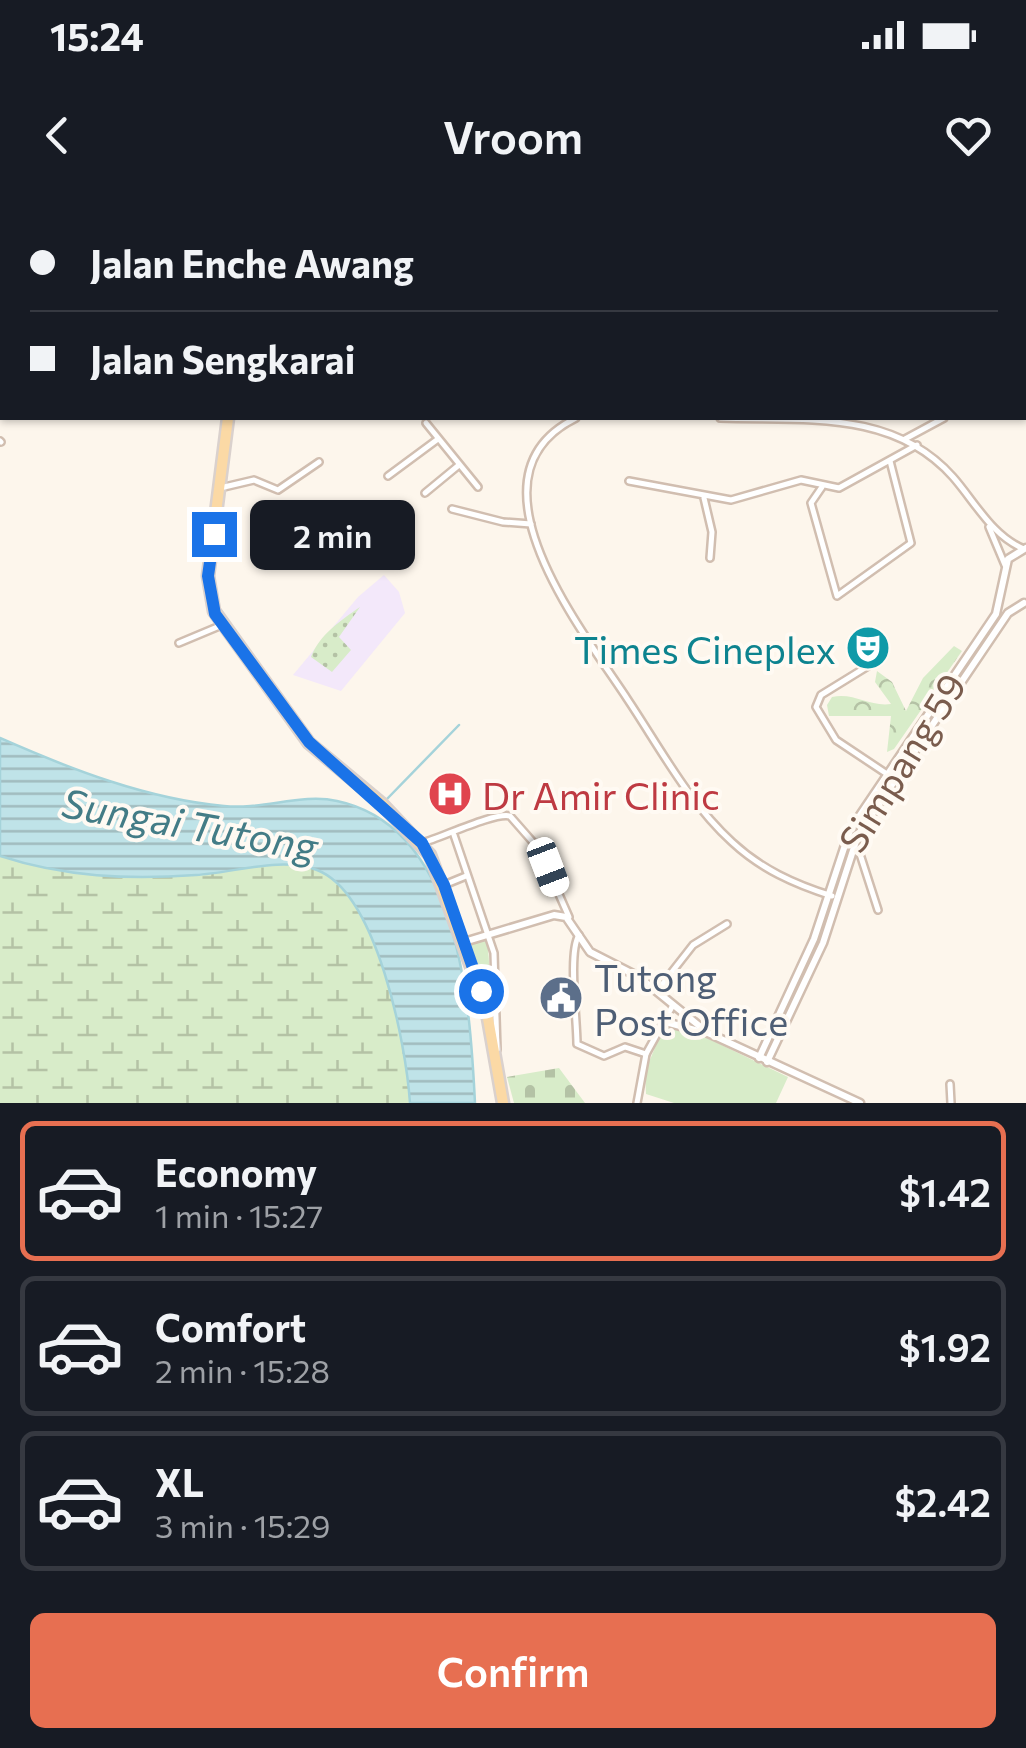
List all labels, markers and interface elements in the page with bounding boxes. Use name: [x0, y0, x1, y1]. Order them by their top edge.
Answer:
text: 15:24: [50, 12, 144, 59]
icon: back: [30, 108, 85, 163]
text: Vroom: [443, 108, 583, 163]
icon: heart: [941, 108, 996, 163]
text: Jalan Enche Awang: [90, 239, 414, 286]
text: Jalan Sengkarai: [90, 335, 355, 382]
callout: 2 min: [249, 499, 414, 569]
route end: [192, 512, 237, 557]
text: 2 min: [293, 515, 372, 555]
place label: Times Cineplex: [574, 625, 836, 672]
theatre icon: Times Cineplex: [845, 625, 891, 671]
street label: Simpang 59: [828, 664, 974, 860]
hospital icon: Dr Amir Clinic: [427, 771, 473, 817]
place label: Dr Amir Clinic: [482, 771, 720, 818]
water label: Sungai Tutong: [59, 776, 323, 870]
car: [523, 834, 573, 900]
place label: Tutong Post Office: [594, 953, 788, 1044]
route start: [459, 969, 504, 1014]
public building icon: Tutong Post Office: [538, 975, 584, 1021]
icon: car: [35, 1146, 125, 1236]
text: Economy: [155, 1148, 317, 1195]
text: $1.42: [899, 1168, 991, 1215]
text: 1 min · 15:27: [155, 1195, 323, 1235]
icon: car: [35, 1301, 125, 1391]
text: Comfort: [155, 1303, 306, 1350]
text: $1.92: [899, 1323, 991, 1370]
text: 2 min · 15:28: [155, 1350, 330, 1390]
icon: car: [35, 1456, 125, 1546]
text: XL: [155, 1458, 204, 1505]
text: $2.42: [894, 1478, 991, 1525]
text: 3 min · 15:29: [155, 1505, 330, 1545]
button: Confirm: [30, 1613, 996, 1728]

